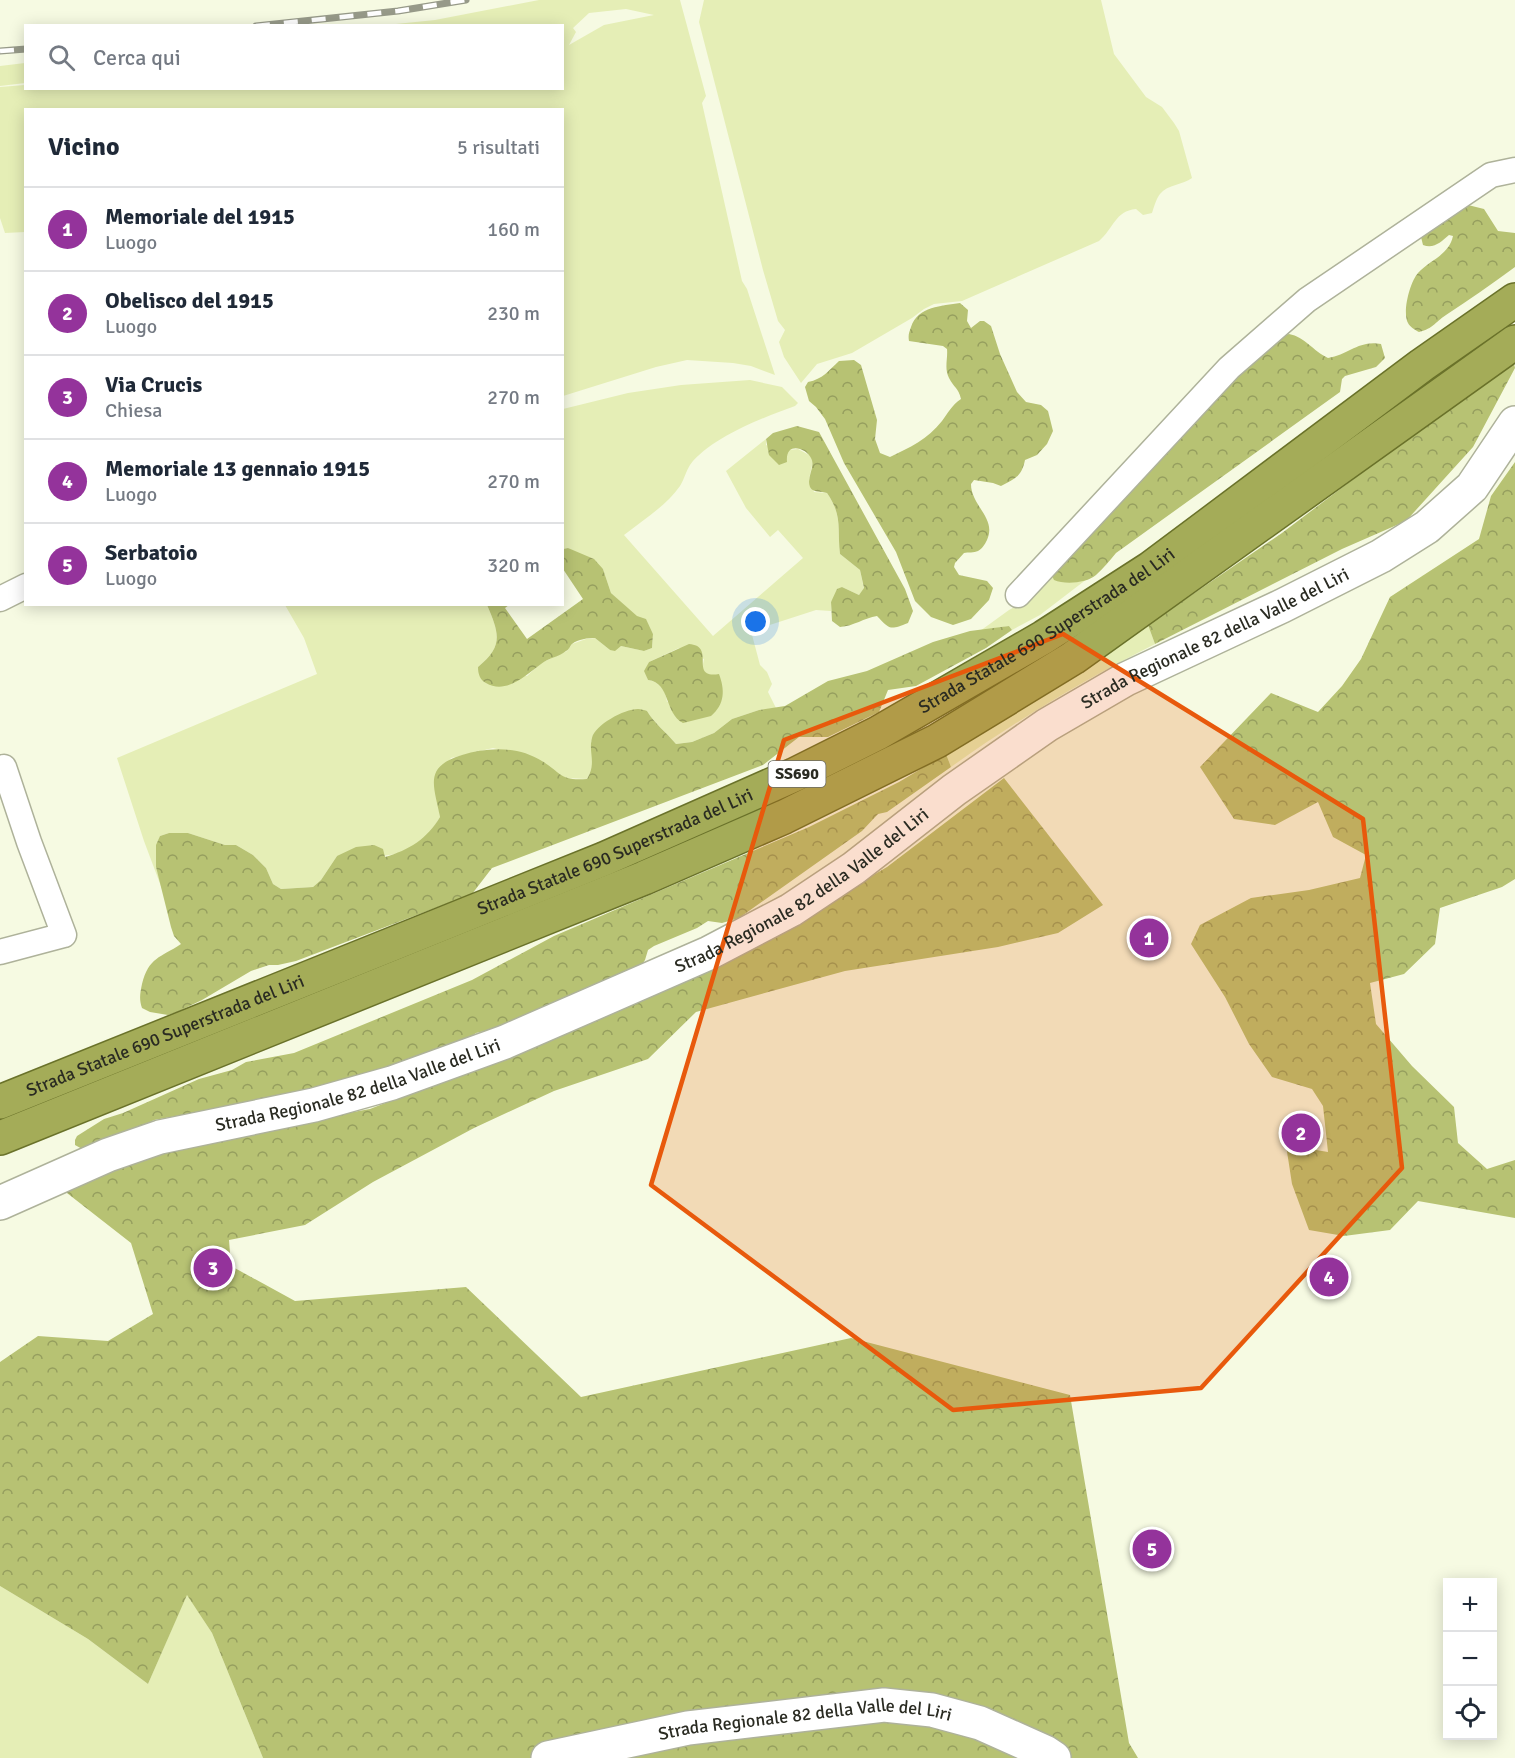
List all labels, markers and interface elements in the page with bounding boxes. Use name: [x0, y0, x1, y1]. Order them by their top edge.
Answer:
search box: [24, 24, 564, 90]
icon: search: [45, 41, 78, 74]
text: Cerca qui: [93, 44, 181, 71]
text: Vicino: [48, 131, 120, 163]
text: 5 risultati: [457, 135, 540, 160]
text: Memoriale del 1915: [105, 203, 295, 230]
text: 1: [62, 217, 73, 242]
text: 160 m: [487, 217, 540, 242]
text: Luogo: [105, 230, 157, 255]
text: Obelisco del 1915: [105, 287, 274, 314]
text: 2: [62, 301, 73, 326]
text: 230 m: [487, 301, 540, 326]
text: Luogo: [105, 314, 157, 339]
text: Via Crucis: [105, 371, 202, 398]
text: 3: [62, 385, 73, 410]
text: 270 m: [487, 385, 540, 410]
text: Chiesa: [105, 398, 162, 423]
text: Memoriale 13 gennaio 1915: [105, 455, 370, 482]
text: 4: [62, 469, 73, 494]
text: 270 m: [487, 469, 540, 494]
text: Luogo: [105, 482, 157, 507]
text: Serbatoio: [105, 539, 197, 566]
street label: Strada Statale 690 Superstrada del Liri: [914, 543, 1179, 718]
text: 5: [62, 553, 73, 578]
text: 320 m: [487, 553, 540, 578]
street label: Strada Regionale 82 della Valle del Liri: [1077, 563, 1353, 714]
text: Luogo: [105, 566, 157, 591]
your location: [741, 607, 770, 636]
road number: SS690: [768, 761, 826, 787]
street label: Strada Statale 690 Superstrada del Liri: [474, 784, 756, 920]
street label: Strada Regionale 82 della Valle del Liri: [671, 803, 933, 978]
pin: 1: [1130, 916, 1168, 960]
street label: Strada Statale 690 Superstrada del Liri: [23, 970, 307, 1101]
street label: Strada Regionale 82 della Valle del Liri: [213, 1034, 503, 1136]
pin: 2: [1282, 1110, 1320, 1156]
pin: 3: [194, 1246, 232, 1290]
pin: 4: [1310, 1254, 1348, 1300]
pin: 5: [1132, 1526, 1172, 1572]
map controls: [1443, 1578, 1497, 1740]
button: +: [1443, 1578, 1497, 1632]
button: −: [1443, 1632, 1497, 1686]
button: locate: [1443, 1686, 1497, 1740]
street label: Strada Regionale 82 della Valle del Liri: [656, 1694, 954, 1745]

